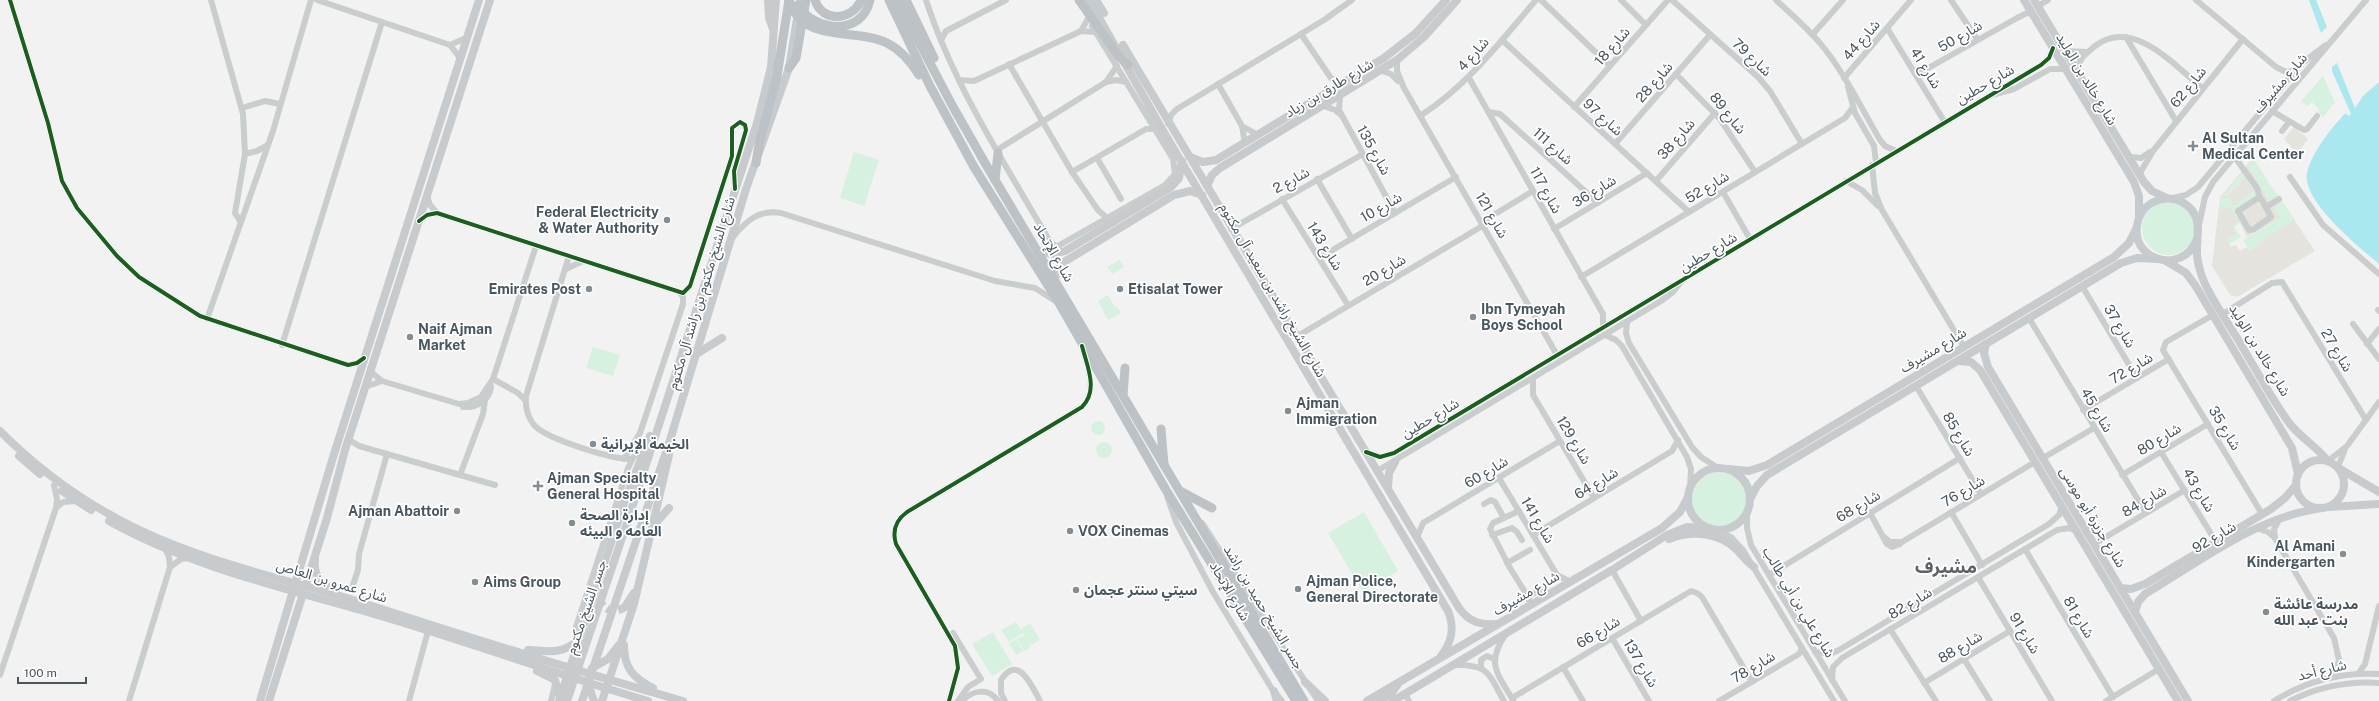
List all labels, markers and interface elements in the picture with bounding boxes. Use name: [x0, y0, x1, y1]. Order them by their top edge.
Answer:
street label: شارع 44: [1839, 17, 1885, 65]
street label: شارع 50: [1935, 17, 1986, 58]
street label: شارع 18: [1591, 24, 1635, 70]
street label: شارع خالد بن الوليد: [2051, 30, 2121, 130]
street label: شارع 4: [1454, 34, 1494, 76]
street label: شارع 79: [1727, 35, 1775, 81]
street label: شارع 41: [1905, 45, 1945, 93]
street label: شارع مشيرف: [2250, 50, 2313, 118]
street label: شارع طارق بن زياد: [1282, 55, 1378, 123]
street label: شارع 28: [1632, 59, 1678, 107]
street label: شارع حطين: [1953, 61, 2018, 110]
street label: شارع 62: [2167, 63, 2212, 112]
street label: شارع 89: [1704, 89, 1749, 139]
street label: شارع 97: [1578, 95, 1626, 141]
street label: شارع 38: [1654, 115, 1700, 165]
street label: شارع 135: [1351, 122, 1394, 179]
street label: شارع 111: [1528, 124, 1576, 170]
place label: Al Sultan Medical Center: [2202, 130, 2304, 162]
marker: Al Sultan Medical Center: [2187, 140, 2199, 152]
street label: شارع 2: [1270, 164, 1313, 199]
street label: شارع 117: [1524, 164, 1565, 217]
street label: شارع 52: [1682, 168, 1733, 209]
street label: شارع 36: [1569, 172, 1620, 213]
street label: شارع 10: [1358, 189, 1406, 228]
street label: شارع 121: [1470, 189, 1512, 242]
street label: شارع الشيخ مكتوم بن راشد آل مكتوم: [664, 195, 741, 392]
street label: شارع الشيخ راشد بن سعيد آل مكتوم: [1214, 200, 1330, 381]
place label: Federal Electricity & Water Authority: [536, 204, 659, 236]
marker: Federal Electricity & Water Authority: [662, 215, 672, 225]
street label: شارع الإتحاد: [1028, 219, 1077, 286]
street label: شارع 143: [1301, 219, 1346, 275]
street label: شارع حطين: [1676, 229, 1741, 278]
street label: شارع 20: [1359, 251, 1410, 292]
place label: Emirates Post: [488, 281, 581, 297]
place label: Etisalat Tower: [1128, 281, 1223, 297]
marker: Emirates Post: [584, 284, 594, 294]
marker: Etisalat Tower: [1115, 284, 1125, 294]
place label: Ibn Tymeyah Boys School: [1481, 301, 1565, 333]
street label: شارع 37: [2098, 301, 2139, 352]
street label: شارع خالد بن الوليد: [2224, 301, 2294, 401]
marker: Ibn Tymeyah Boys School: [1468, 312, 1478, 322]
place label: Naif Ajman Market: [418, 321, 492, 353]
street label: شارع مشيرف: [1897, 324, 1970, 378]
street label: شارع 27: [2315, 326, 2356, 376]
marker: Naif Ajman Market: [405, 332, 415, 342]
street label: شارع 72: [2107, 349, 2157, 390]
street label: شارع 45: [2075, 385, 2116, 436]
place label: Ajman Immigration: [1296, 395, 1377, 427]
street label: شارع حطين: [1398, 395, 1463, 444]
street label: شارع 35: [2203, 403, 2244, 454]
marker: Ajman Immigration: [1283, 406, 1293, 416]
street label: شارع 85: [1937, 409, 1978, 461]
street label: شارع 129: [1551, 413, 1595, 469]
street label: شارع 80: [2134, 420, 2185, 461]
place label: الخيمة الإيرانية: [601, 436, 689, 454]
marker: الخيمة الإيرانية: [588, 439, 598, 449]
street label: شارع 60: [1461, 453, 1512, 494]
street label: شارع جزيرة أبو موسى: [2054, 463, 2130, 572]
street label: شارع 64: [1571, 464, 1622, 505]
street label: شارع 43: [2177, 465, 2218, 516]
place label: Ajman Specialty General Hospital: [547, 470, 660, 502]
street label: شارع 76: [1938, 472, 1989, 513]
marker: Ajman Specialty General Hospital: [532, 480, 544, 492]
street label: شارع 84: [2119, 482, 2171, 523]
street label: شارع 68: [1833, 487, 1884, 528]
street label: شارع 141: [1515, 494, 1558, 547]
place label: Ajman Abattoir: [348, 503, 449, 519]
marker: Ajman Abattoir: [452, 506, 462, 516]
place label: إدارة الصحة العامه و البيئه: [580, 507, 662, 539]
marker: إدارة الصحة العامه و البيئه: [567, 518, 577, 528]
street label: شارع 92: [2189, 518, 2240, 559]
place label: VOX Cinemas: [1078, 523, 1169, 539]
marker: VOX Cinemas: [1065, 526, 1075, 536]
place label: Al Amani Kindergarten: [2246, 538, 2335, 570]
street label: جسر الشيخ حميد بن راشد: [1218, 542, 1307, 674]
street label: شارع علي بن أبي طالب: [1757, 543, 1839, 662]
marker: Al Amani Kindergarten: [2338, 549, 2348, 559]
district label: مشيرف: [1915, 556, 1977, 578]
street label: شارع عمرو بن العاص: [274, 557, 389, 608]
street label: جسر الشيخ مكتوم: [562, 558, 612, 657]
street label: شارع الإتحاد: [1204, 558, 1253, 625]
street label: شارع مشيرف: [1490, 568, 1564, 621]
place label: Ajman Police, General Directorate: [1306, 573, 1438, 605]
place label: Aims Group: [483, 574, 561, 590]
marker: Aims Group: [470, 577, 480, 587]
place label: سيتي سنتر عجمان: [1084, 582, 1197, 601]
marker: Ajman Police, General Directorate: [1293, 584, 1303, 594]
street label: شارع 82: [1885, 584, 1936, 625]
marker: سيتي سنتر عجمان: [1071, 585, 1081, 595]
street label: شارع 81: [2058, 593, 2098, 642]
place label: مدرسة عائشة بنت عبد الله: [2274, 596, 2358, 628]
marker: مدرسة عائشة بنت عبد الله: [2261, 607, 2271, 617]
street label: شارع 91: [2004, 610, 2043, 658]
street label: شارع 66: [1573, 613, 1624, 654]
street label: شارع 88: [1935, 628, 1987, 669]
street label: شارع 137: [1618, 636, 1662, 692]
street label: شارع 78: [1728, 648, 1779, 689]
street label: شارع أحد: [2296, 655, 2349, 687]
scale bar: [18, 659, 86, 685]
text: 100 m: [24, 666, 57, 680]

